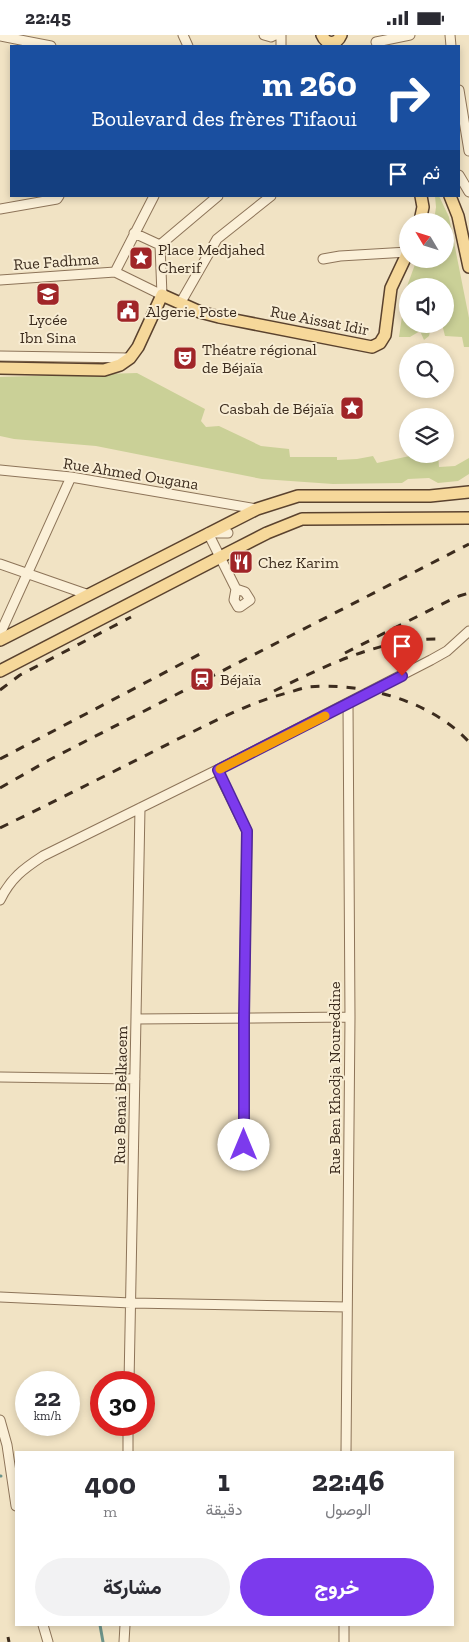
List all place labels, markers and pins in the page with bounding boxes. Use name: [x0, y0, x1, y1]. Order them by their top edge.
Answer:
place label: Place Medjahed Cherif: [158, 240, 265, 277]
place icon: Place Medjahed Cherif: [128, 245, 154, 271]
school or university icon: Lycée Ibn Sina: [35, 281, 61, 307]
public building icon: Algerie Poste: [115, 298, 141, 324]
place label: Algerie Poste: [146, 302, 237, 321]
place label: Lycée Ibn Sina: [20, 310, 76, 347]
place label: Théatre régional de Béjaïa: [202, 340, 317, 377]
theatre icon: Théatre régional de Béjaïa: [172, 345, 198, 371]
place icon: Casbah de Béjaïa: [339, 395, 365, 421]
place label: Casbah de Béjaïa: [219, 399, 334, 418]
restaurant icon: Chez Karim: [228, 549, 254, 575]
place label: Chez Karim: [258, 553, 339, 572]
pin: [381, 625, 423, 676]
station icon: Béjaïa: [189, 666, 215, 692]
place label: Béjaïa: [220, 670, 261, 689]

